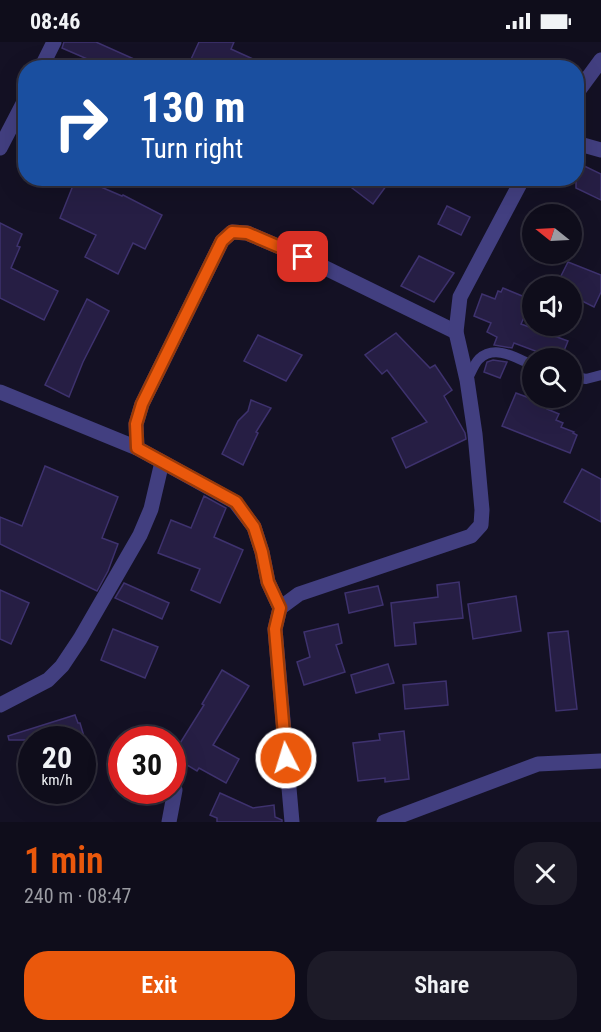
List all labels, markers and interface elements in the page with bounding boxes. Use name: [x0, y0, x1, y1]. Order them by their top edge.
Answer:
text: 08:46: [30, 9, 81, 34]
text: 130 m: [141, 83, 246, 132]
icon: right: [42, 84, 120, 162]
text: Turn right: [141, 133, 243, 165]
north arrow: [522, 204, 582, 264]
map controls: [522, 204, 582, 408]
pin: [277, 231, 328, 282]
icon: arrive: [286, 240, 319, 273]
button: sound: [522, 276, 582, 336]
button: search: [522, 348, 582, 408]
speed limit sign: 30: [108, 726, 186, 804]
position arrow: [254, 726, 318, 790]
text: 20: [42, 740, 72, 775]
text: km/h: [42, 771, 72, 789]
text: 1 min: [24, 840, 104, 882]
button: close: [514, 842, 577, 905]
text: 240 m · 08:47: [24, 884, 131, 908]
button: Exit: [24, 951, 295, 1020]
button: Share: [307, 951, 577, 1020]

